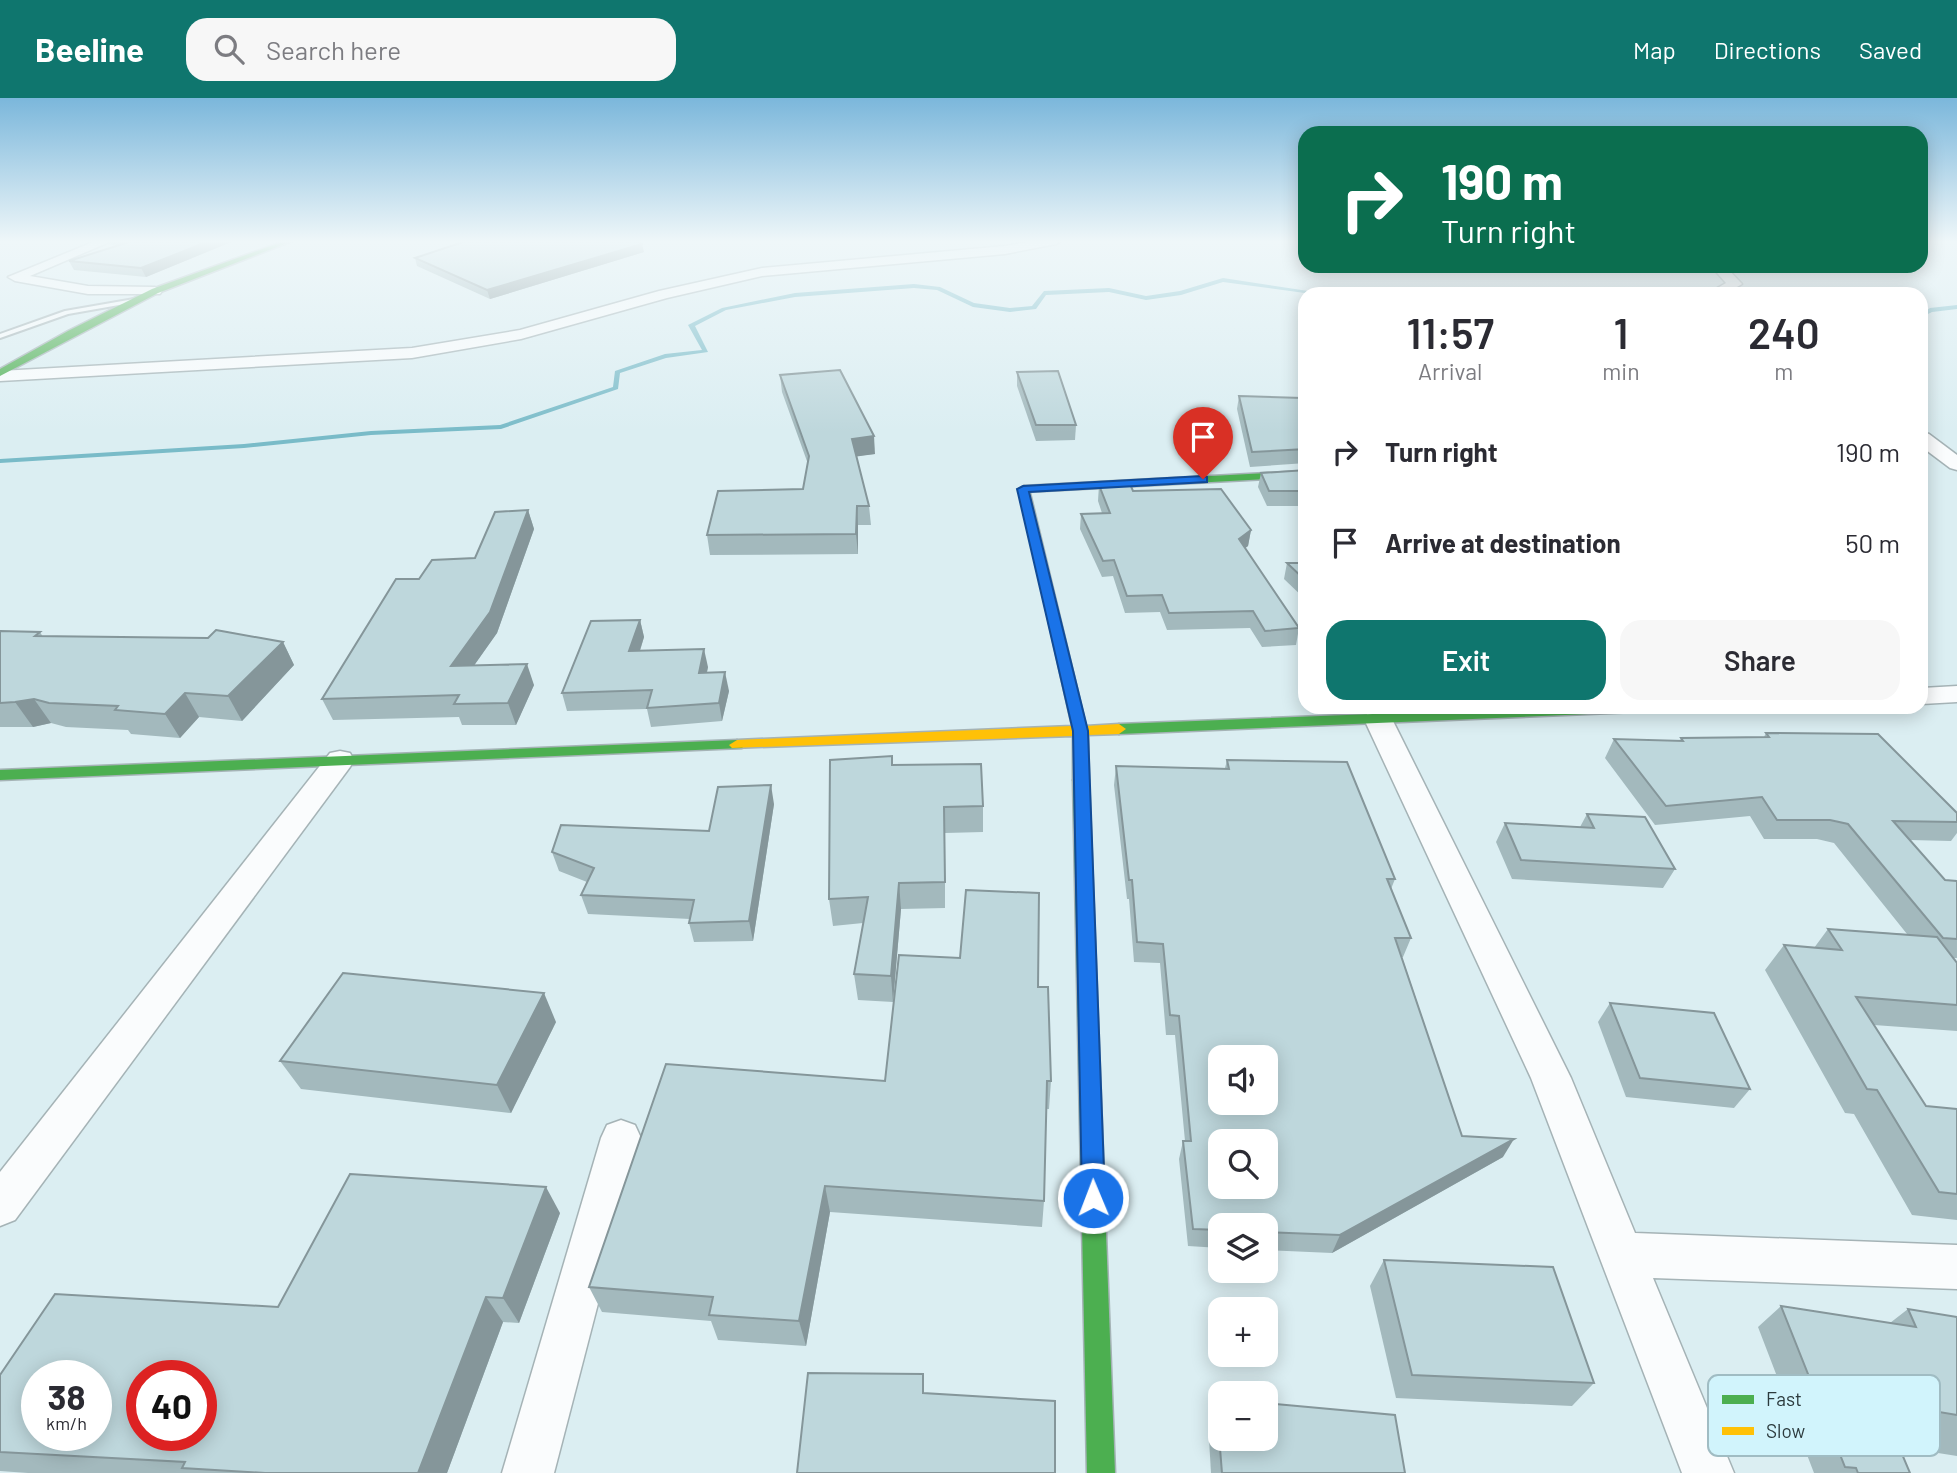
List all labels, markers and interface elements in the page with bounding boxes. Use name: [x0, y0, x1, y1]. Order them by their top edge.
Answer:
search box: [186, 18, 676, 81]
text: Beeline: [35, 29, 144, 69]
icon: search: [210, 30, 248, 68]
text: Search here: [266, 34, 401, 65]
text: Map: [1633, 35, 1676, 64]
text: Directions: [1714, 35, 1821, 64]
text: Saved: [1859, 35, 1922, 64]
text: 190 m: [1441, 151, 1563, 210]
icon: right: [1326, 154, 1417, 245]
text: Turn right: [1441, 211, 1576, 249]
text: 11:57: [1406, 307, 1494, 357]
text: 1: [1614, 307, 1628, 357]
text: 240: [1748, 307, 1820, 357]
text: Arrival: [1418, 357, 1482, 385]
text: min: [1602, 357, 1640, 385]
text: m: [1774, 357, 1793, 385]
pin: [1173, 407, 1233, 479]
icon: arrive: [1184, 418, 1222, 456]
icon: right: [1326, 433, 1364, 471]
text: Turn right: [1385, 436, 1498, 467]
text: 190 m: [1836, 436, 1900, 467]
icon: arrive: [1326, 524, 1364, 562]
text: Arrive at destination: [1385, 527, 1621, 558]
text: 50 m: [1845, 527, 1900, 558]
button: Exit: [1326, 620, 1606, 700]
button: Share: [1620, 620, 1900, 700]
map controls: [1208, 1045, 1278, 1451]
button: sound: [1208, 1045, 1278, 1115]
button: search: [1208, 1129, 1278, 1199]
position arrow: [1056, 1161, 1130, 1235]
button: layers: [1208, 1213, 1278, 1283]
button: +: [1208, 1297, 1278, 1367]
speed limit sign: 40: [126, 1360, 217, 1451]
text: 38: [48, 1375, 85, 1417]
legend: [1708, 1375, 1940, 1456]
button: −: [1208, 1381, 1278, 1451]
text: Fast: [1766, 1387, 1802, 1410]
text: km/h: [46, 1412, 87, 1434]
text: Slow: [1766, 1419, 1805, 1442]

